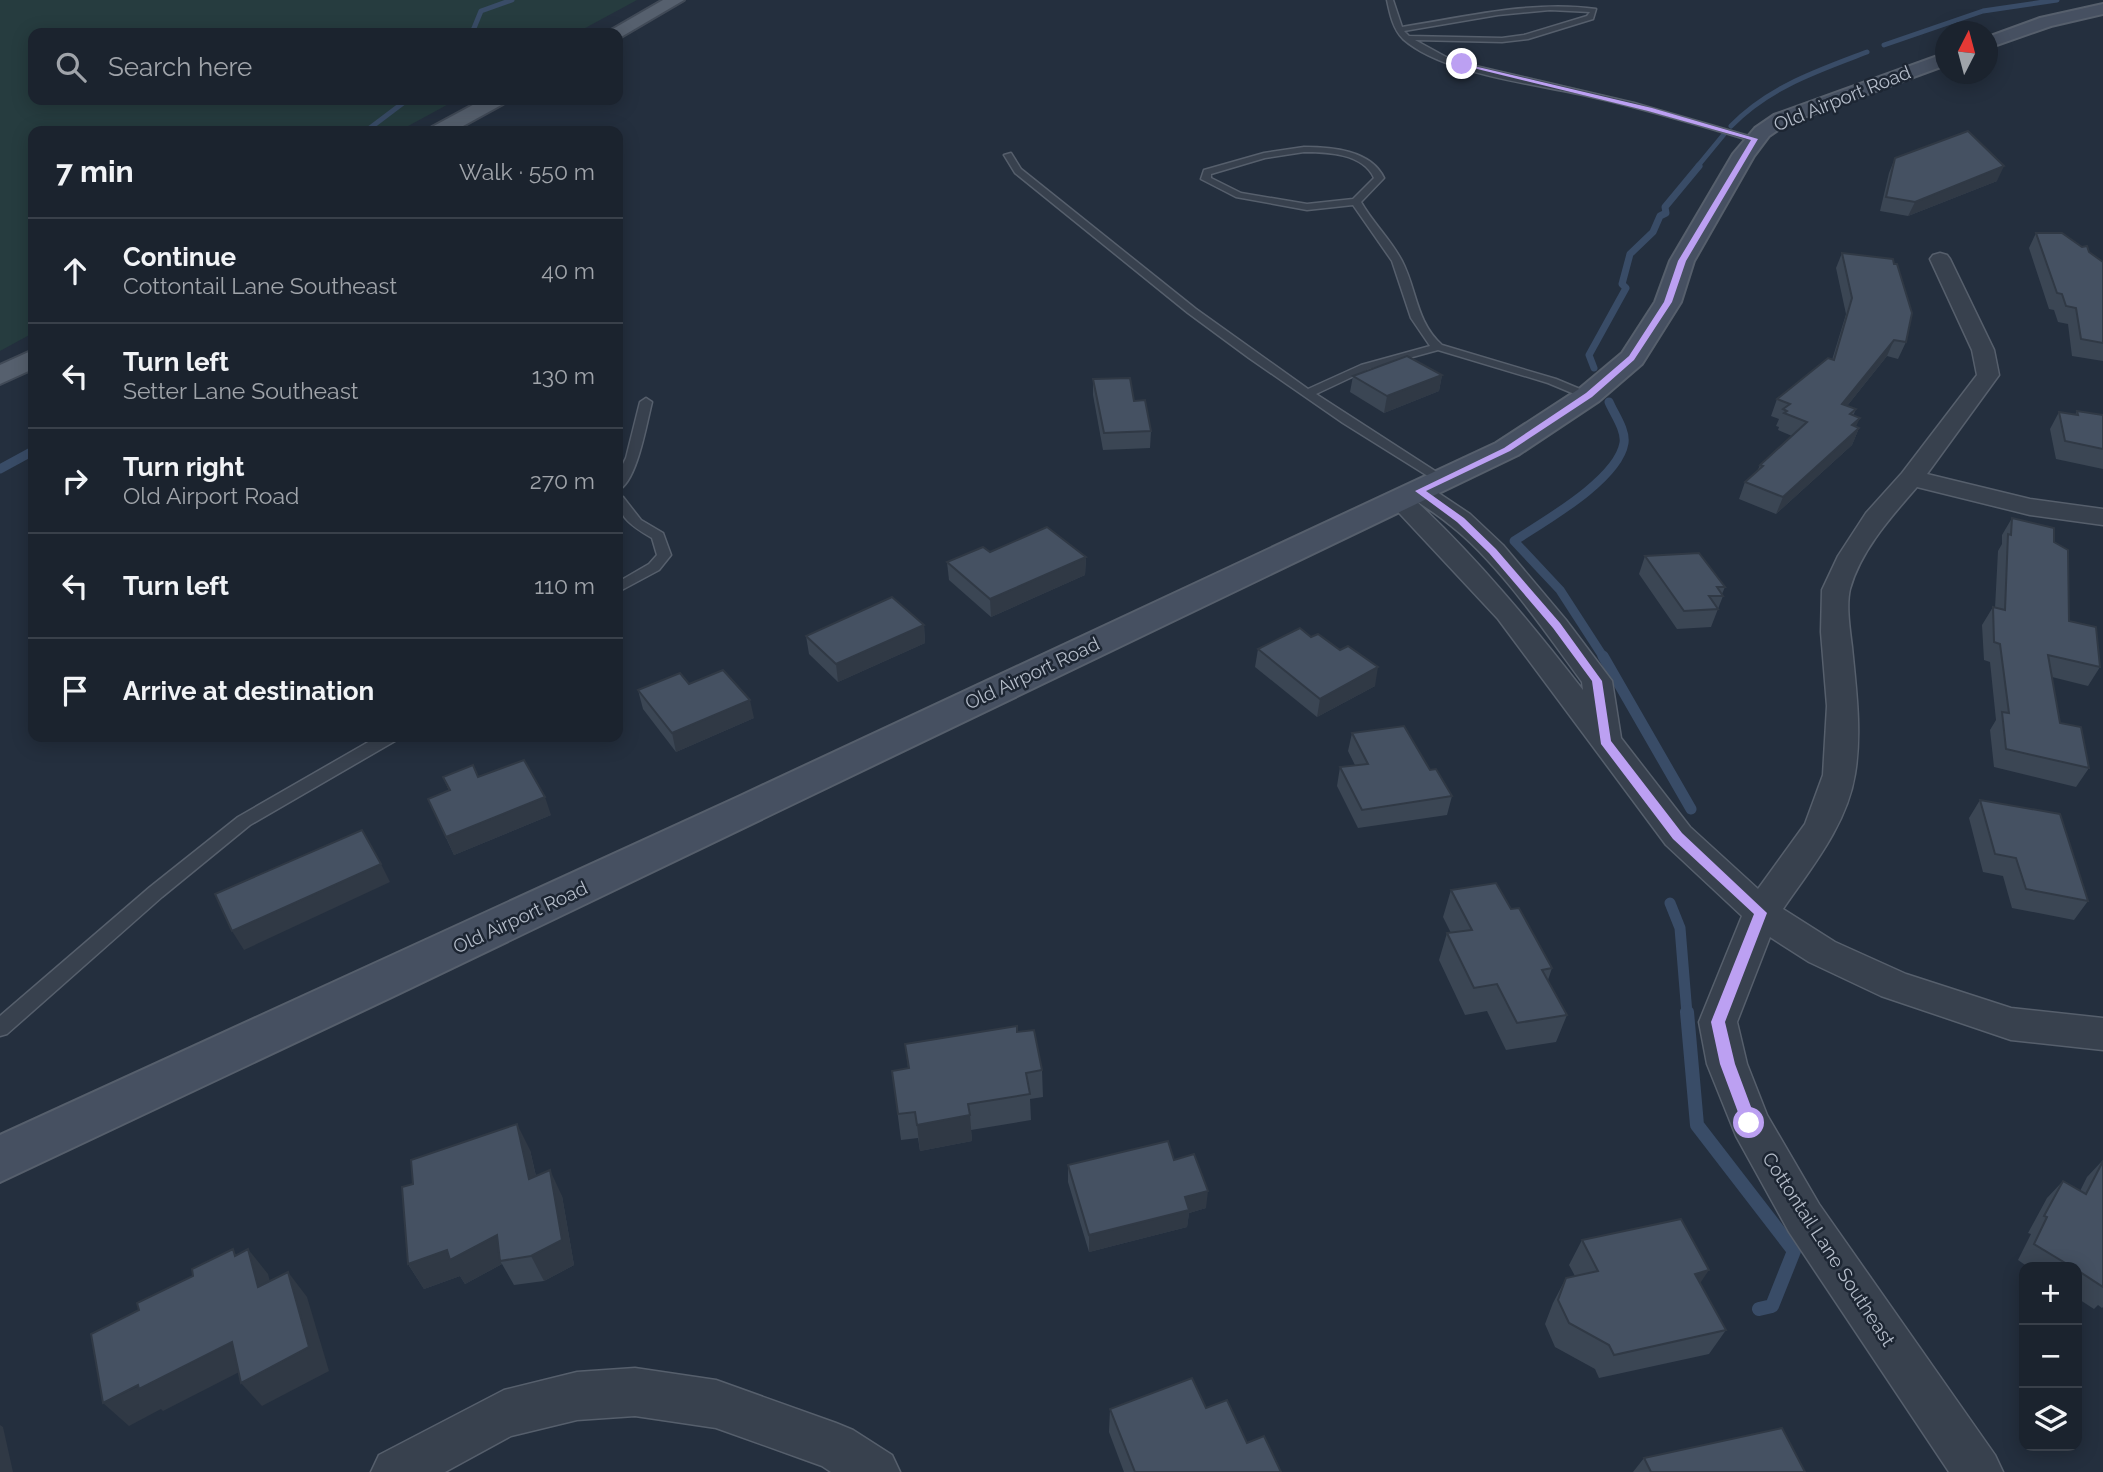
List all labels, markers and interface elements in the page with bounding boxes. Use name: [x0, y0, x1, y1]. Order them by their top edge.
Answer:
north arrow: [1935, 21, 1998, 84]
search box: [28, 28, 623, 105]
icon: search: [52, 48, 90, 86]
route end: [1446, 48, 1477, 79]
text: Search here: [108, 52, 252, 82]
street label: Old Airport Road: [1770, 61, 1914, 135]
text: 7 min: [56, 154, 134, 189]
text: Walk · 550 m: [459, 158, 595, 185]
text: Continue: [123, 242, 236, 272]
icon: ahead: [56, 252, 94, 290]
text: 40 m: [541, 257, 595, 284]
text: Cottontail Lane Southeast: [123, 272, 397, 299]
text: Turn left: [123, 347, 229, 377]
icon: left: [56, 357, 94, 395]
text: 130 m: [532, 362, 595, 389]
text: Setter Lane Southeast: [123, 377, 358, 404]
text: Turn right: [123, 452, 244, 482]
icon: right: [56, 462, 94, 500]
text: 270 m: [530, 467, 595, 494]
text: Old Airport Road: [123, 482, 299, 509]
icon: left: [56, 567, 94, 605]
text: Turn left: [123, 571, 229, 601]
text: 110 m: [534, 572, 595, 599]
street label: Old Airport Road: [961, 632, 1103, 714]
icon: arrive: [56, 672, 94, 710]
text: Arrive at destination: [123, 676, 374, 706]
street label: Old Airport Road: [449, 876, 591, 958]
route start: [1733, 1107, 1764, 1138]
street label: Cottontail Lane Southeast: [1758, 1148, 1900, 1350]
map controls: [2019, 1262, 2082, 1451]
button: +: [2019, 1262, 2082, 1325]
button: −: [2019, 1325, 2082, 1388]
button: layers: [2019, 1388, 2082, 1451]

